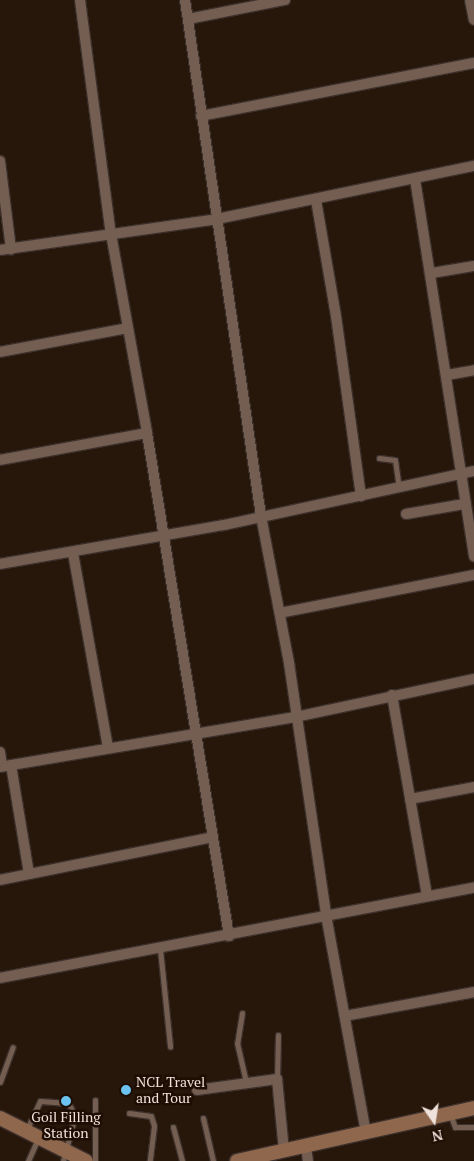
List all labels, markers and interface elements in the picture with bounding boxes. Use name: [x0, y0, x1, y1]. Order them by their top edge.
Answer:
place label: NCL Travel and Tour: [136, 1074, 205, 1106]
marker: NCL Travel and Tour: [120, 1084, 132, 1096]
marker: Goil Filling Station: [60, 1095, 72, 1107]
north arrow: [409, 1096, 459, 1146]
place label: Goil Filling Station: [31, 1109, 101, 1142]
text: N: [430, 1126, 445, 1147]

